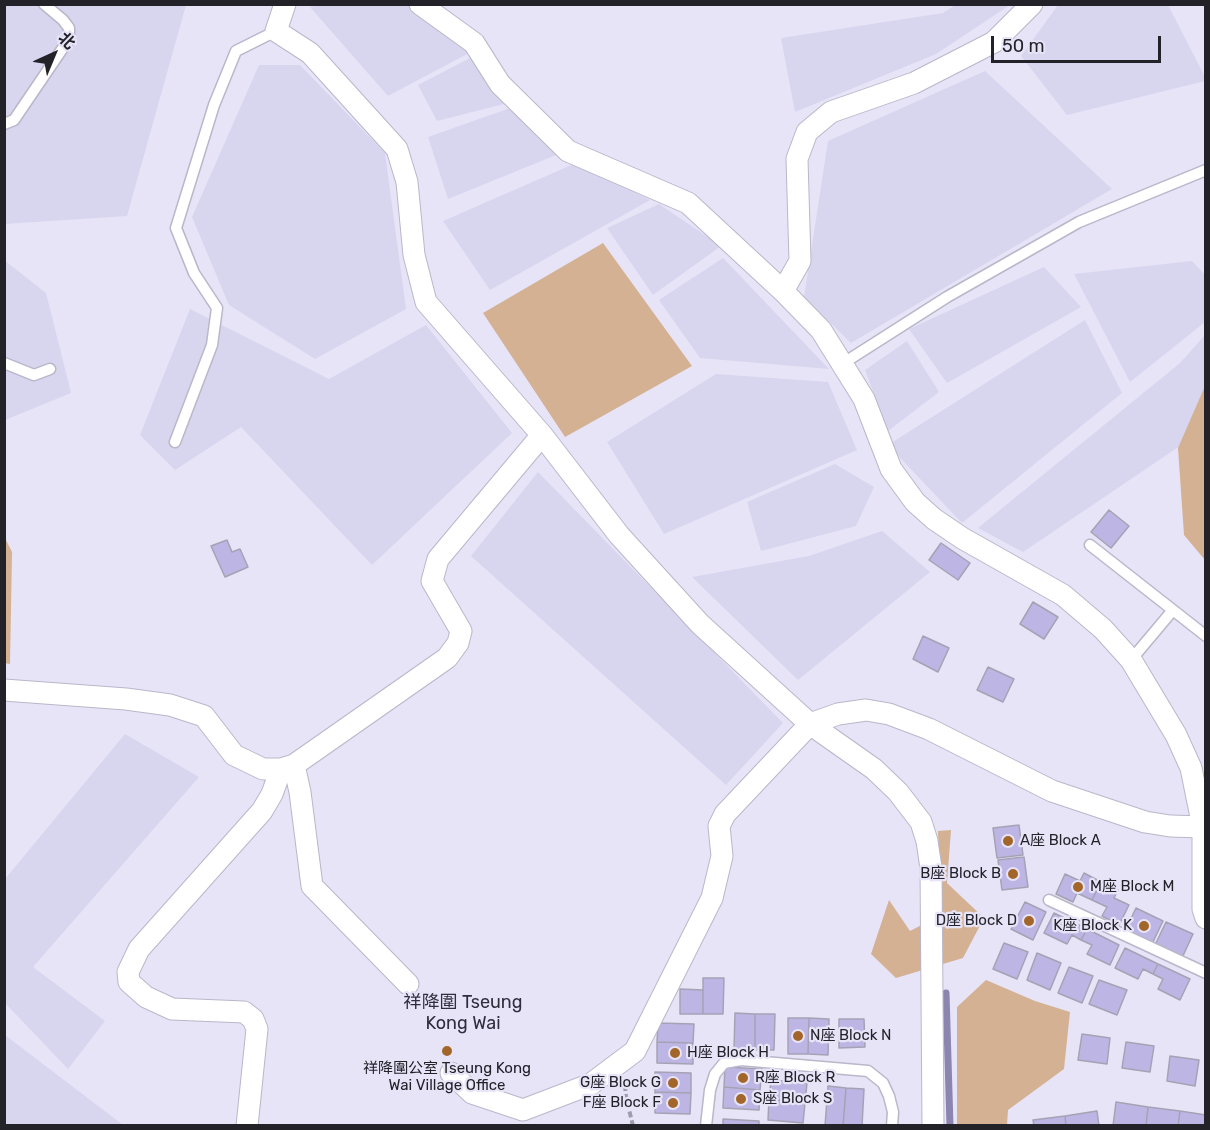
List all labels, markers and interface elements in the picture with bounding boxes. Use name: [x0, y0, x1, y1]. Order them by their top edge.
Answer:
north arrow: [24, 24, 84, 84]
scale bar: [994, 24, 1164, 62]
text: 北: [54, 28, 79, 53]
text: 50 m: [1002, 35, 1045, 57]
place label: A座 Block A: [1020, 832, 1101, 850]
marker: A座 Block A: [1001, 834, 1015, 848]
place label: B座 Block B: [920, 865, 1001, 883]
marker: B座 Block B: [1006, 867, 1020, 881]
place label: M座 Block M: [1090, 878, 1174, 896]
marker: M座 Block M: [1071, 880, 1085, 894]
place label: D座 Block D: [936, 912, 1017, 930]
marker: D座 Block D: [1022, 914, 1036, 928]
place label: K座 Block K: [1053, 917, 1132, 935]
marker: K座 Block K: [1137, 919, 1151, 933]
district label: 祥降圍 Tseung Kong Wai: [404, 992, 522, 1034]
place label: N座 Block N: [810, 1027, 891, 1045]
marker: N座 Block N: [791, 1029, 805, 1043]
marker: 祥降圍公室 Tseung Kong Wai Village Office: [440, 1044, 454, 1058]
place label: H座 Block H: [687, 1044, 769, 1062]
marker: H座 Block H: [668, 1046, 682, 1060]
place label: 祥降圍公室 Tseung Kong Wai Village Office: [363, 1060, 531, 1095]
place label: R座 Block R: [755, 1069, 835, 1087]
marker: R座 Block R: [736, 1071, 750, 1085]
place label: G座 Block G: [580, 1074, 661, 1092]
marker: G座 Block G: [666, 1076, 680, 1090]
place label: S座 Block S: [753, 1090, 832, 1108]
marker: S座 Block S: [734, 1092, 748, 1106]
place label: F座 Block F: [583, 1094, 661, 1112]
marker: F座 Block F: [666, 1096, 680, 1110]

